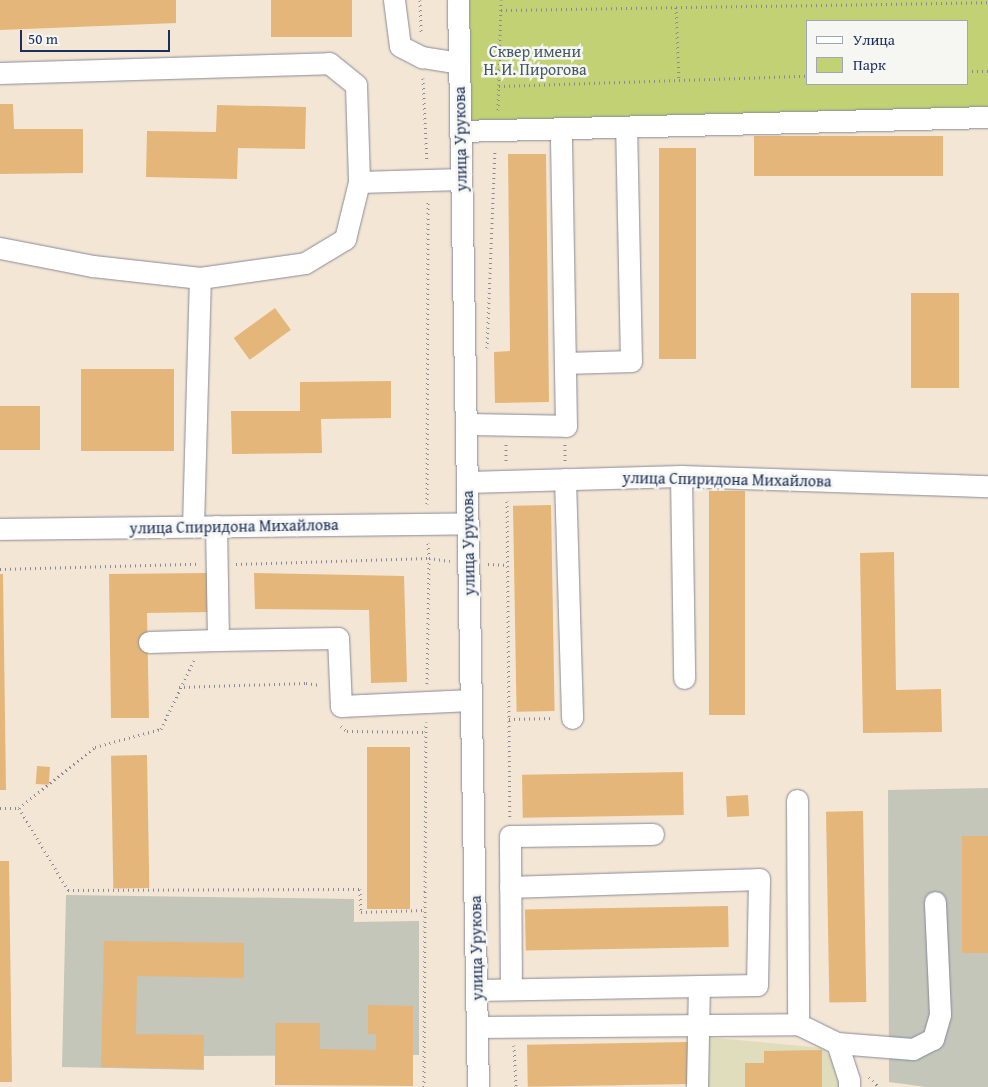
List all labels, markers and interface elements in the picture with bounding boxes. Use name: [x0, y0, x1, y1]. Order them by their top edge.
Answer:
scale bar: [22, 20, 172, 52]
legend: [806, 20, 968, 85]
text: 50 m: [28, 28, 58, 49]
text: Улица: [853, 29, 895, 50]
park label: Сквер имени Н. И. Пирогова: [483, 41, 587, 79]
text: Парк: [853, 54, 886, 75]
street label: улица Урукова: [449, 86, 471, 192]
street label: улица Спиридона Михайлова: [622, 468, 832, 490]
street label: улица Урукова: [457, 490, 479, 596]
street label: улица Спиридона Михайлова: [129, 515, 339, 537]
street label: улица Урукова: [465, 895, 487, 1001]

